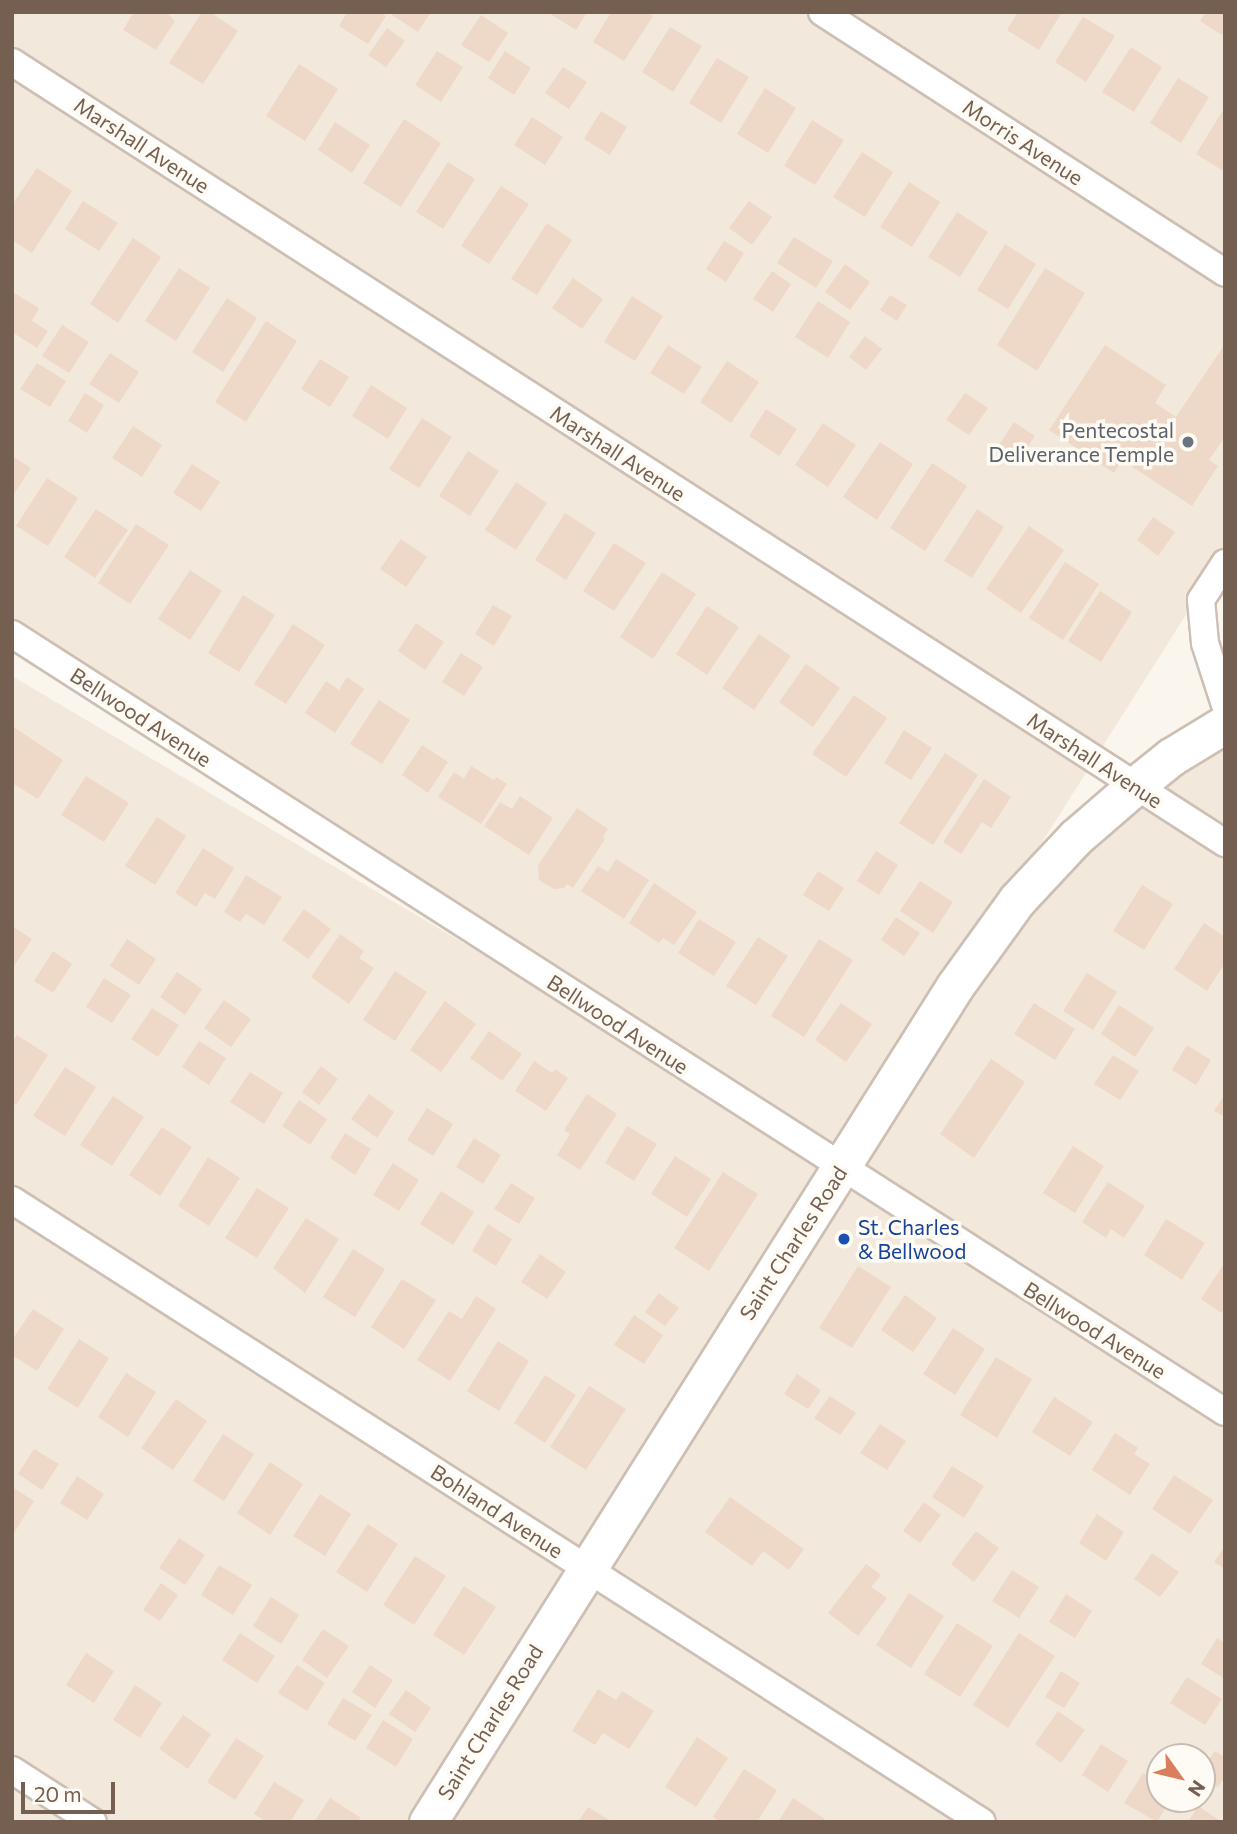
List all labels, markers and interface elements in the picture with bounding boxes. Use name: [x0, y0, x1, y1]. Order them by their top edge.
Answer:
street label: Marshall Avenue: [70, 92, 214, 198]
street label: Morris Avenue: [958, 94, 1088, 190]
street label: Marshall Avenue: [546, 400, 690, 506]
place label: Pentecostal Deliverance Temple: [988, 417, 1174, 467]
marker: Pentecostal Deliverance Temple: [1180, 434, 1196, 450]
street label: Bellwood Avenue: [66, 662, 216, 772]
street label: Marshall Avenue: [1023, 707, 1167, 813]
street label: Bellwood Avenue: [543, 969, 693, 1079]
street label: Saint Charles Road: [734, 1161, 852, 1325]
place label: St. Charles & Bellwood: [858, 1214, 966, 1264]
marker: St. Charles & Bellwood: [836, 1231, 852, 1247]
street label: Bellwood Avenue: [1019, 1276, 1171, 1384]
street label: Bohland Avenue: [426, 1459, 568, 1563]
street label: Saint Charles Road: [432, 1640, 548, 1804]
north arrow: [1146, 1743, 1216, 1813]
scale bar: [24, 1768, 119, 1812]
text: N: [1184, 1777, 1211, 1801]
text: 20 m: [34, 1781, 82, 1806]

